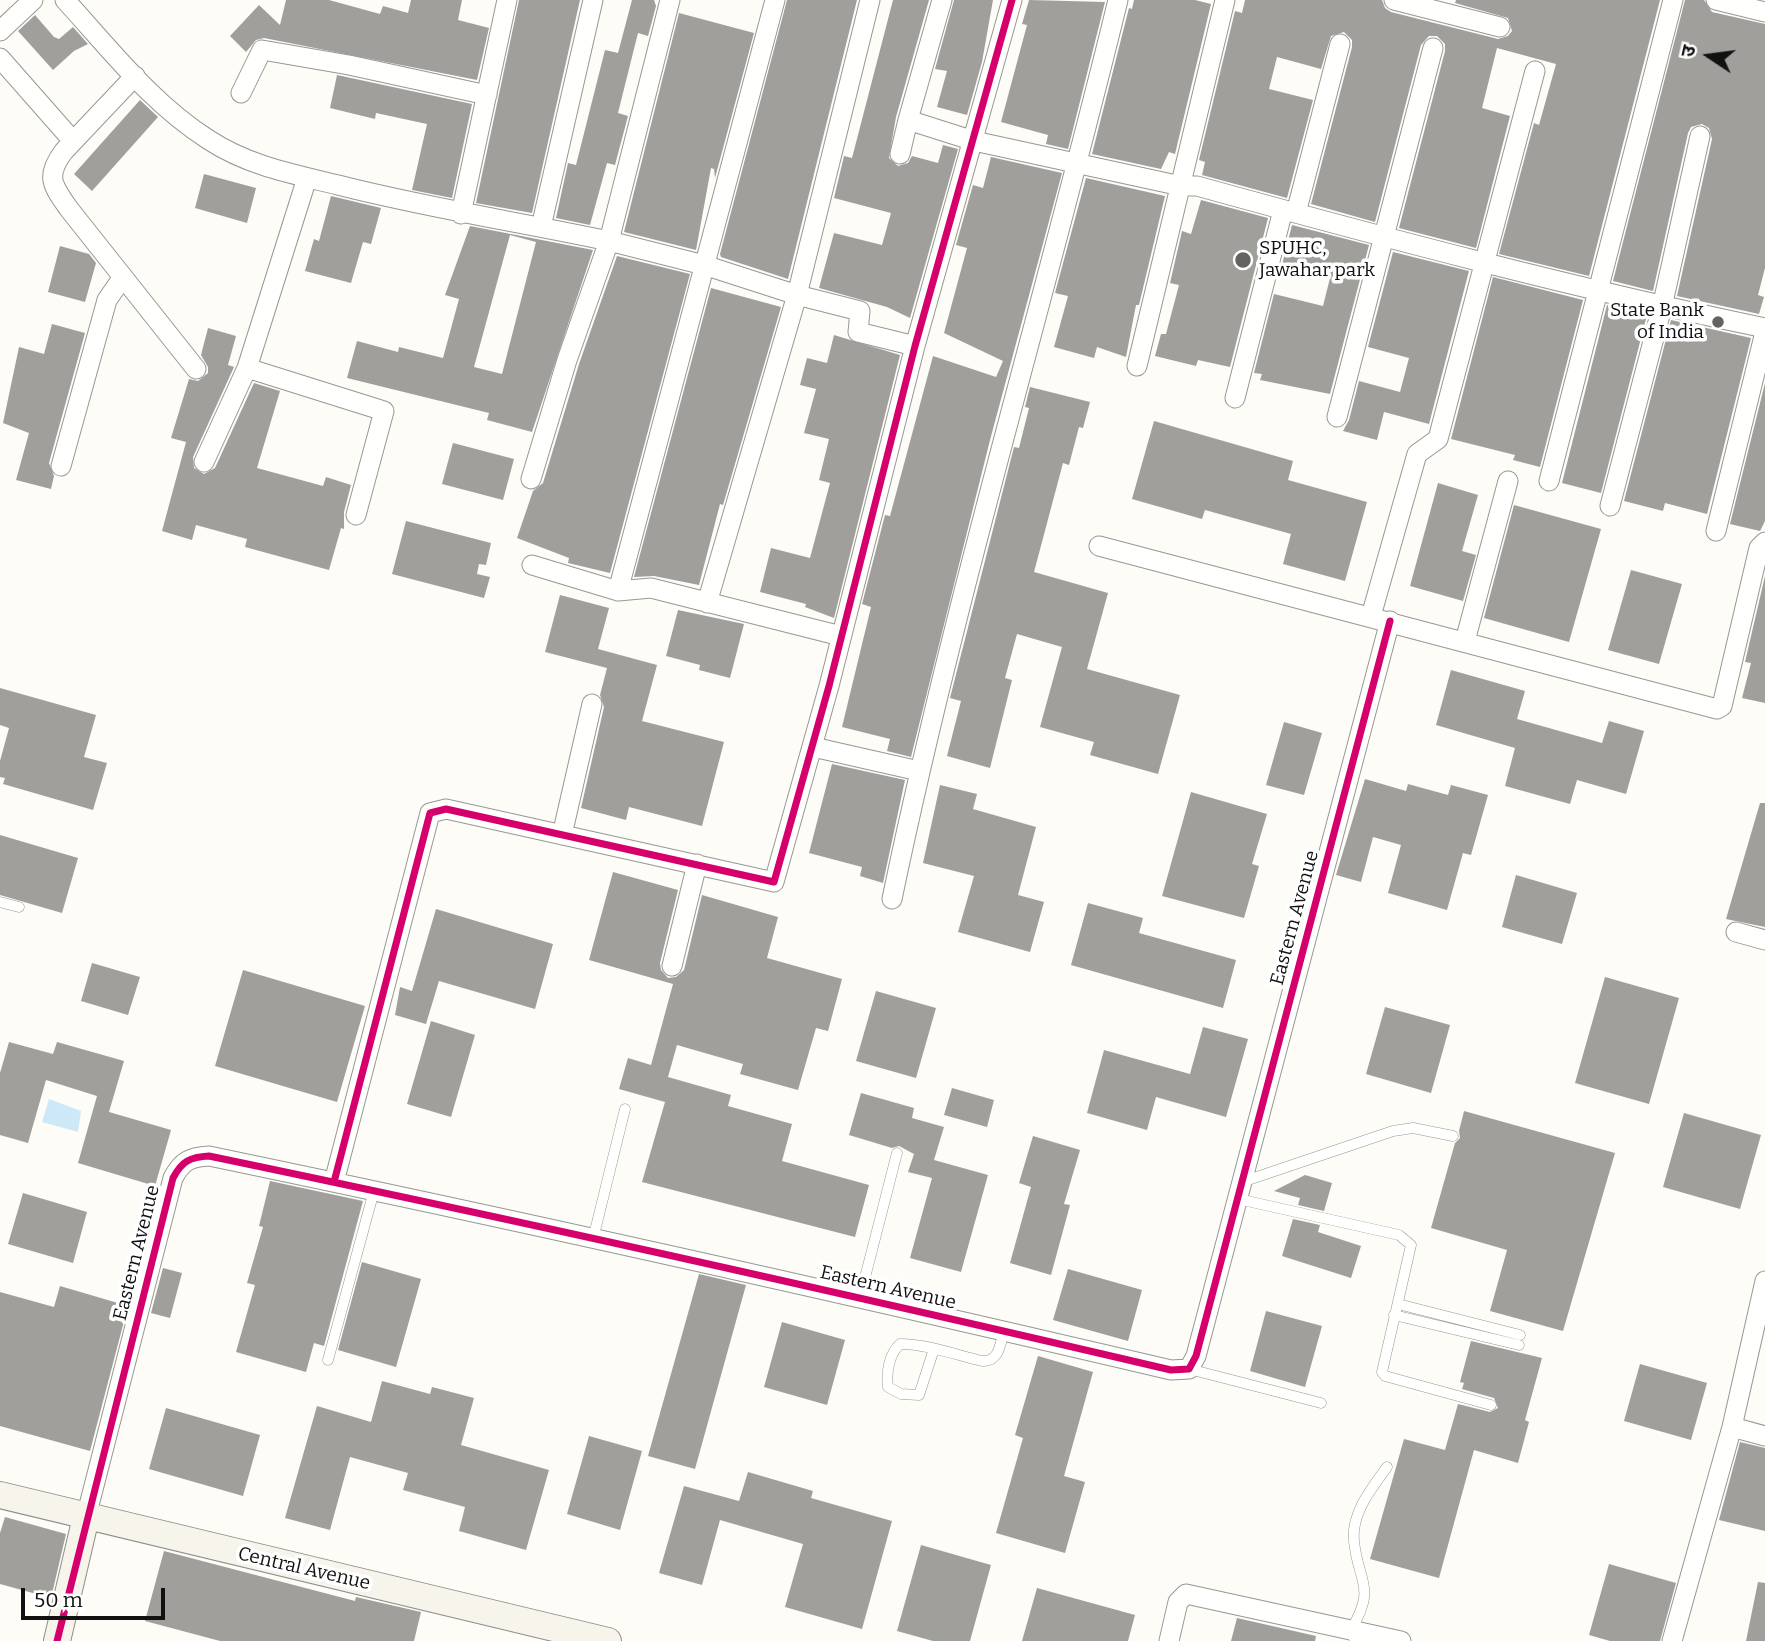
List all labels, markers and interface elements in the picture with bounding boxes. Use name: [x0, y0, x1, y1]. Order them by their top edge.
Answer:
north arrow: [1674, 21, 1744, 91]
text: उ: [1676, 43, 1701, 59]
place label: SPUHC, Jawahar park: [1259, 238, 1375, 282]
marker: SPUHC, Jawahar park: [1233, 250, 1253, 270]
place label: State Bank of India: [1610, 300, 1704, 344]
marker: State Bank of India: [1710, 314, 1726, 330]
street label: Eastern Avenue: [1266, 848, 1324, 988]
street label: Eastern Avenue: [109, 1183, 165, 1323]
street label: Eastern Avenue: [818, 1261, 958, 1315]
street label: Central Avenue: [236, 1543, 372, 1595]
scale bar: [24, 1574, 168, 1618]
text: 50 m: [34, 1587, 83, 1613]

